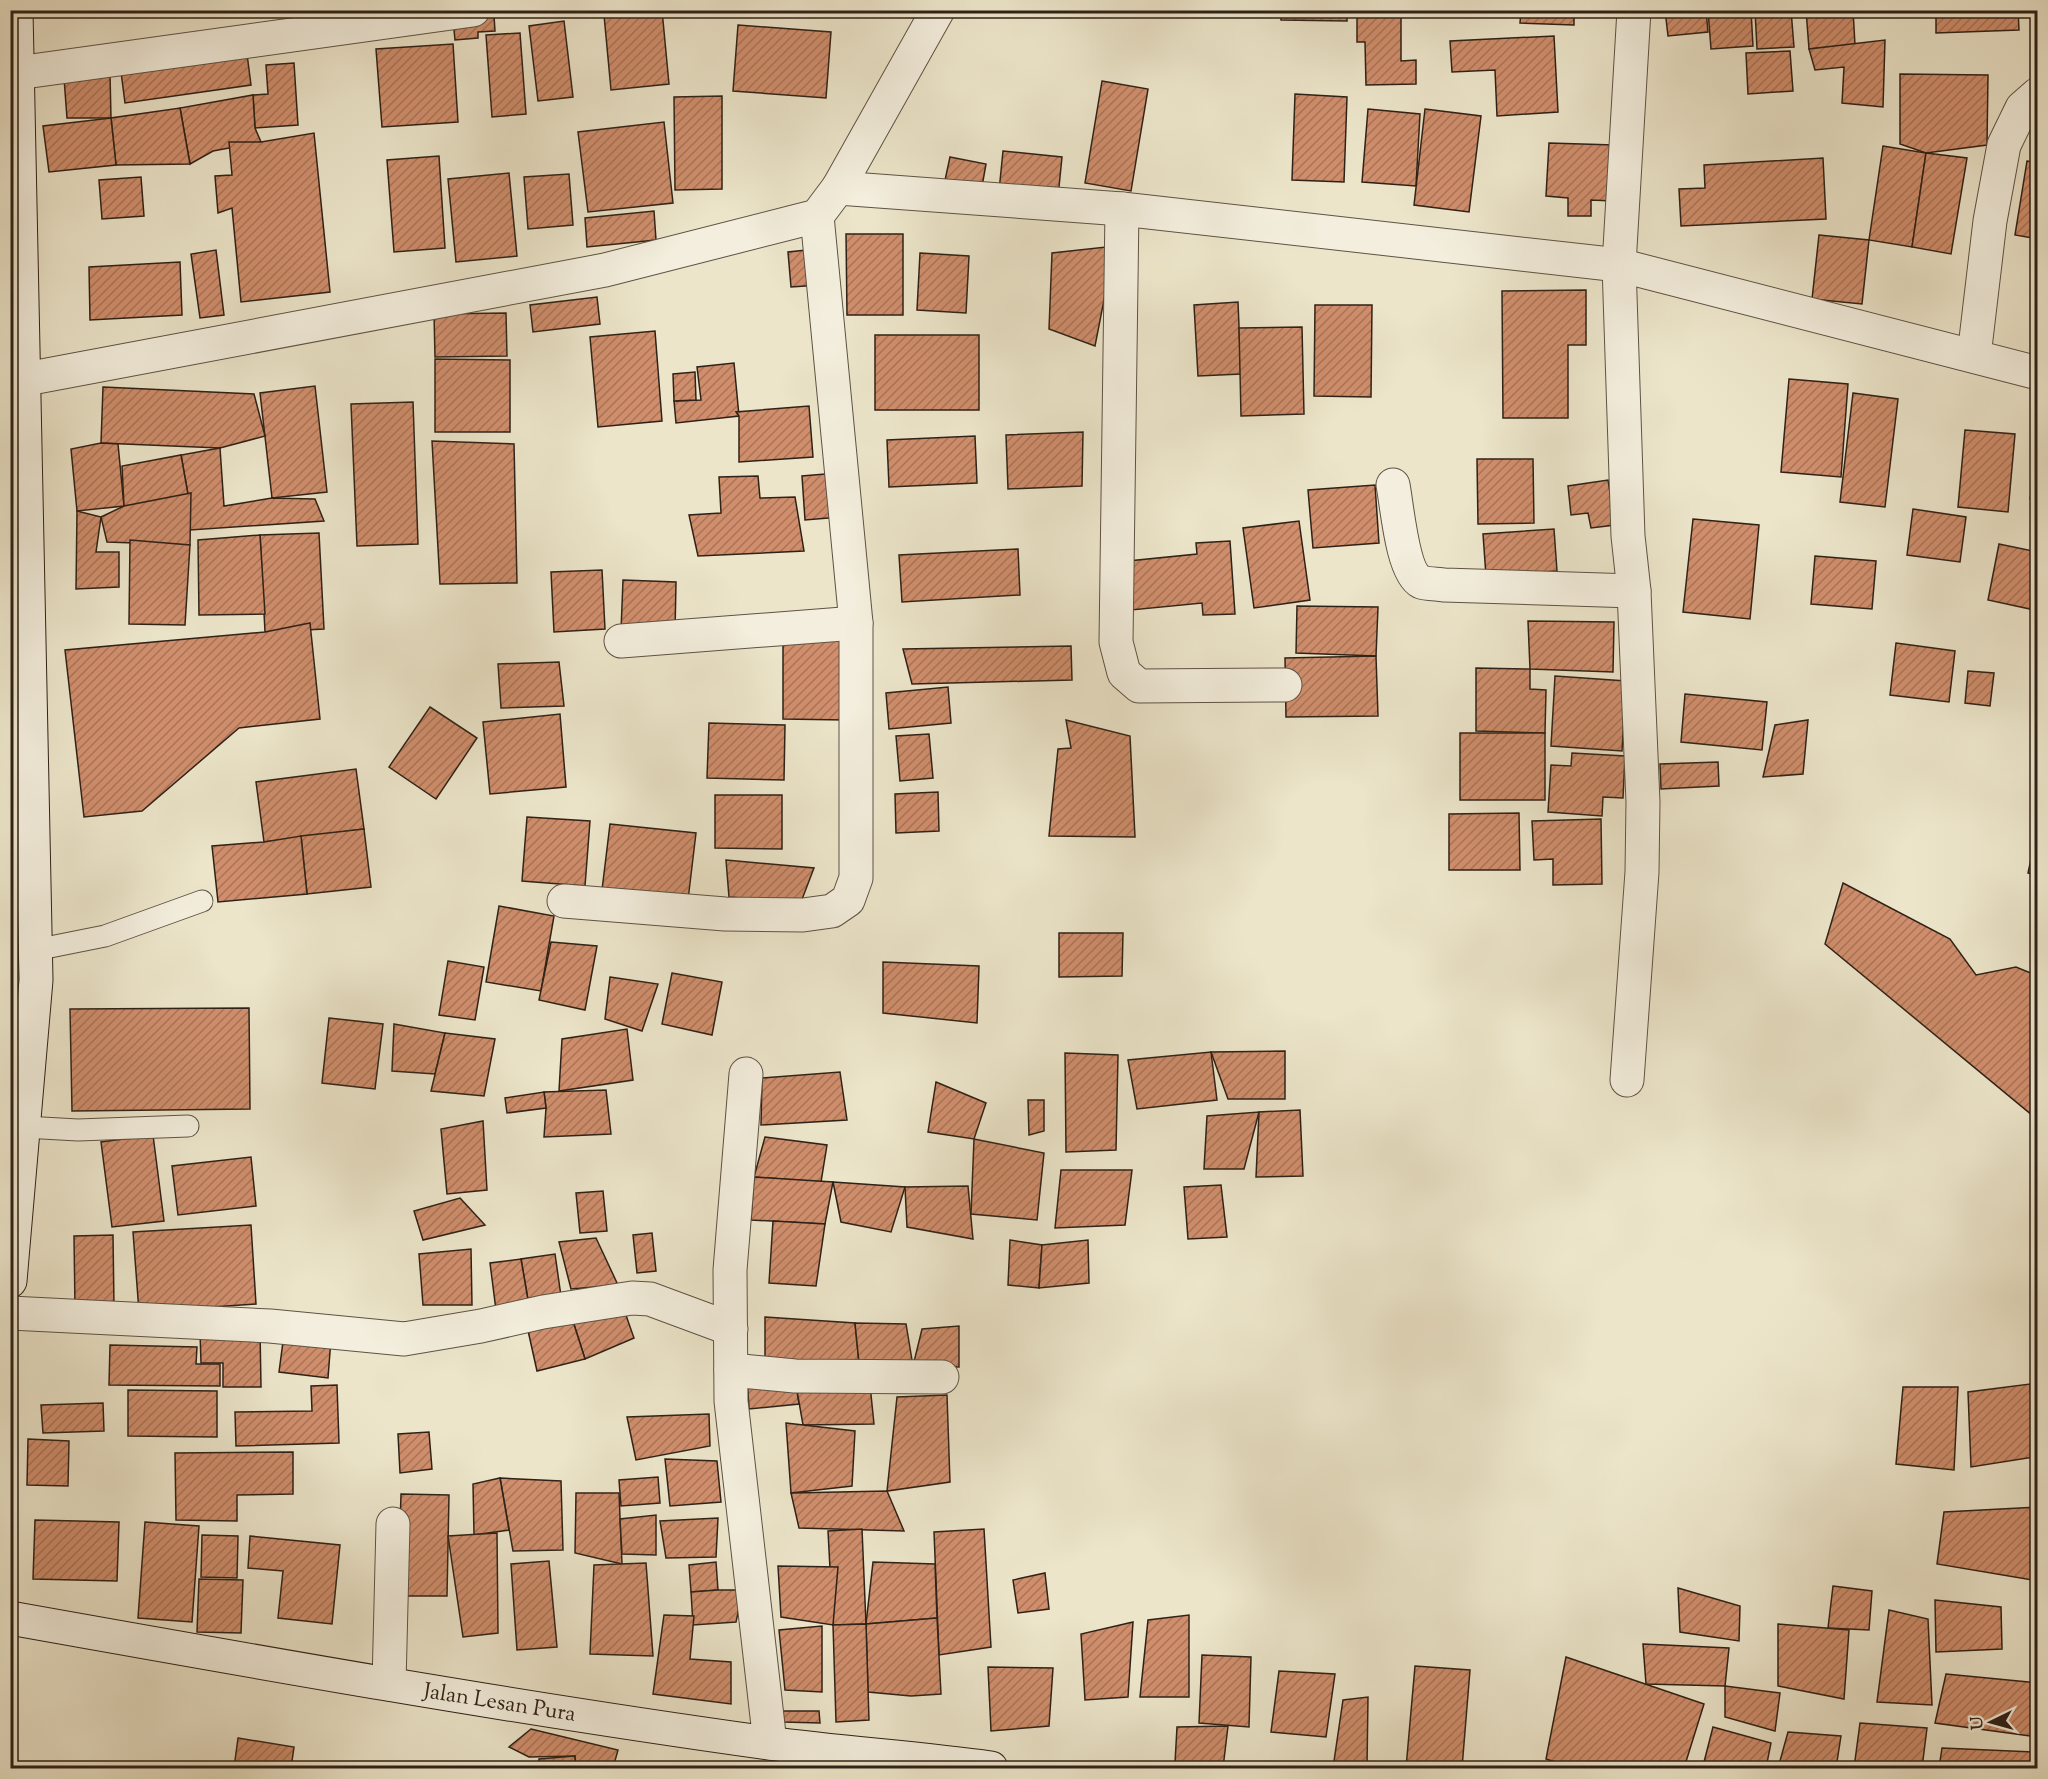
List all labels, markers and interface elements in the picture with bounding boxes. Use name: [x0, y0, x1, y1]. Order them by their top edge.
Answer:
street label: Jalan Lesan Pura: [420, 1676, 578, 1732]
north arrow: [1961, 1692, 2021, 1752]
text: U: [1966, 1715, 1991, 1731]

